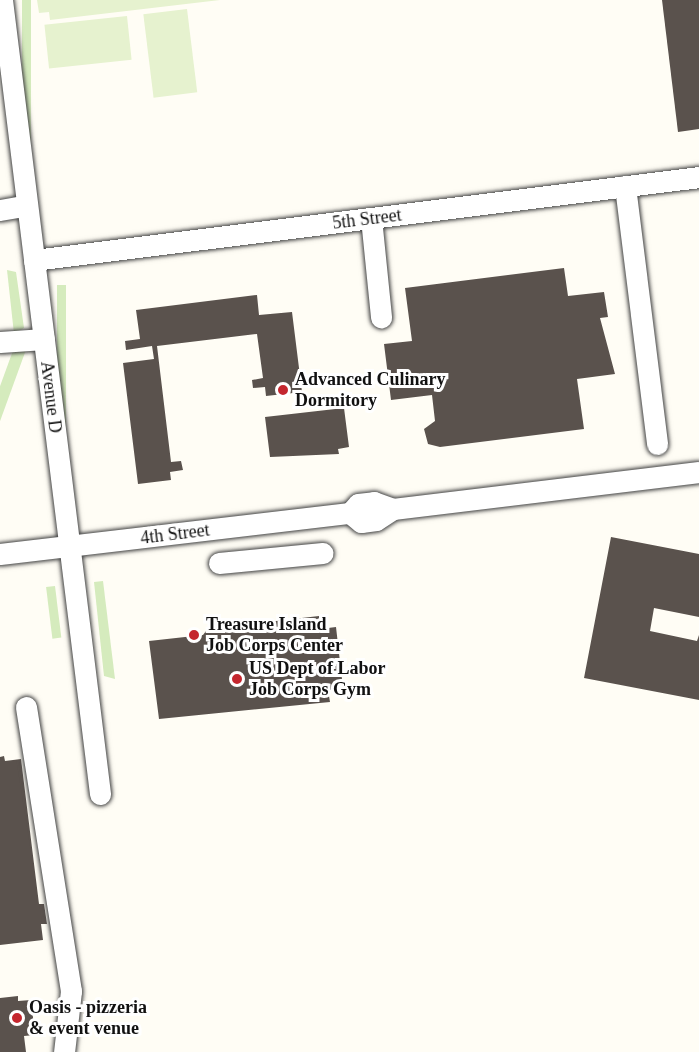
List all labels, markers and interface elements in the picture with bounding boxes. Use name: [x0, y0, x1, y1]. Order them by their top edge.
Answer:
street label: 5th Street: [331, 204, 403, 234]
street label: Avenue D: [36, 360, 66, 434]
place label: Advanced Culinary Dormitory: [295, 369, 446, 412]
marker: Advanced Culinary Dormitory: [276, 383, 290, 397]
street label: 4th Street: [139, 519, 211, 549]
place label: Treasure Island Job Corps Center: [206, 614, 343, 656]
marker: Treasure Island Job Corps Center: [187, 628, 201, 642]
place label: US Dept of Labor Job Corps Gym: [249, 658, 386, 700]
marker: US Dept of Labor Job Corps Gym: [230, 672, 244, 686]
place label: Oasis - pizzeria & event venue: [29, 997, 147, 1040]
marker: Oasis - pizzeria & event venue: [10, 1011, 24, 1025]

